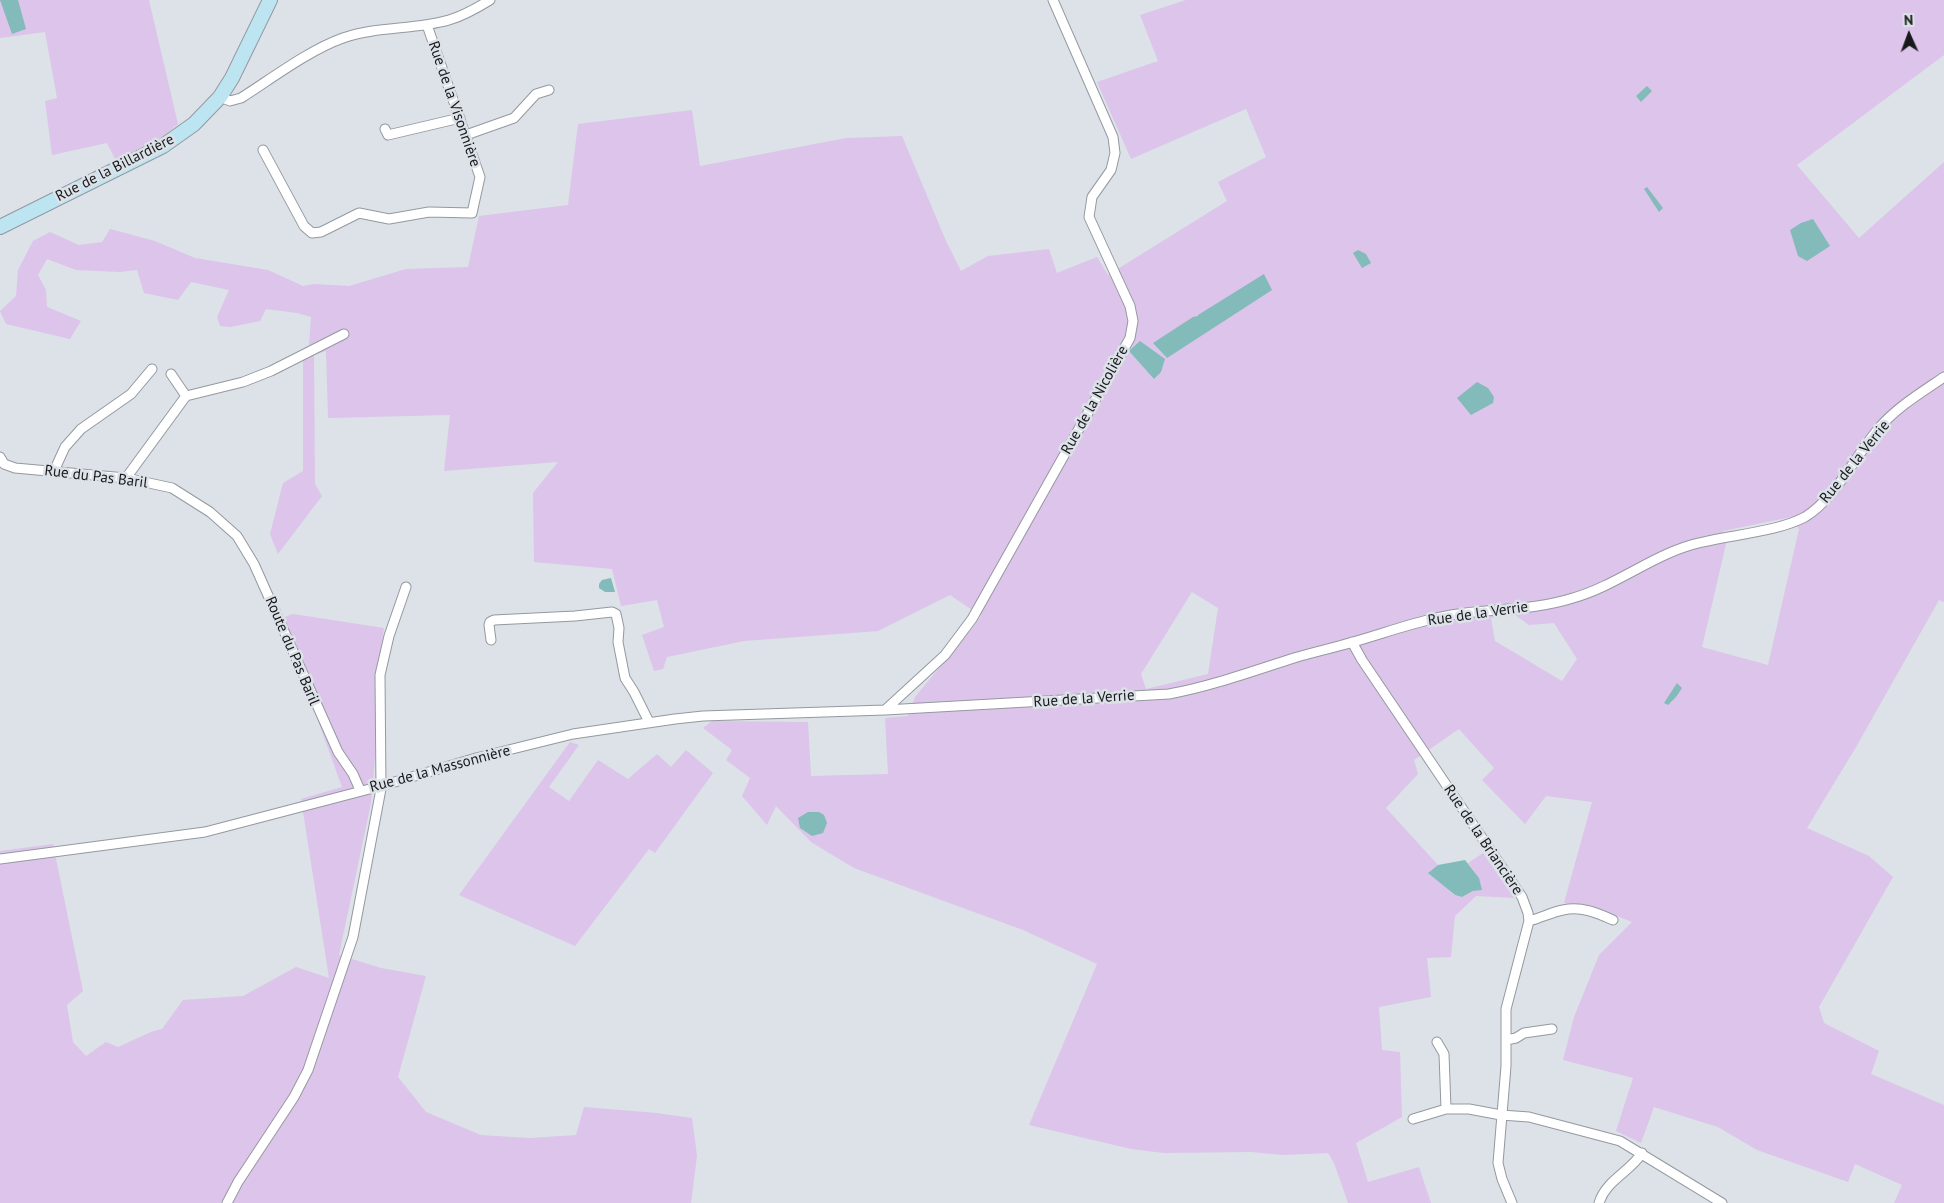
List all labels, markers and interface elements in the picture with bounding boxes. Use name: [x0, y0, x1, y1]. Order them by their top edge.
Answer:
north arrow: [1884, 10, 1934, 60]
text: N: [1904, 11, 1913, 29]
street label: Rue de la Visonnière: [424, 39, 484, 169]
street label: Rue de la Billardière: [53, 130, 177, 206]
street label: Rue de la Nicolière: [1058, 343, 1132, 457]
street label: Rue de la Verrie: [1816, 417, 1894, 507]
street label: Rue du Pas Baril: [43, 462, 149, 492]
street label: Route du Pas Baril: [261, 594, 323, 708]
street label: Rue de la Verrie: [1427, 598, 1529, 630]
street label: Rue de la Verrie: [1033, 686, 1135, 712]
street label: Rue de la Massonnière: [368, 742, 512, 796]
street label: Rue de la Briancière: [1440, 782, 1526, 898]

